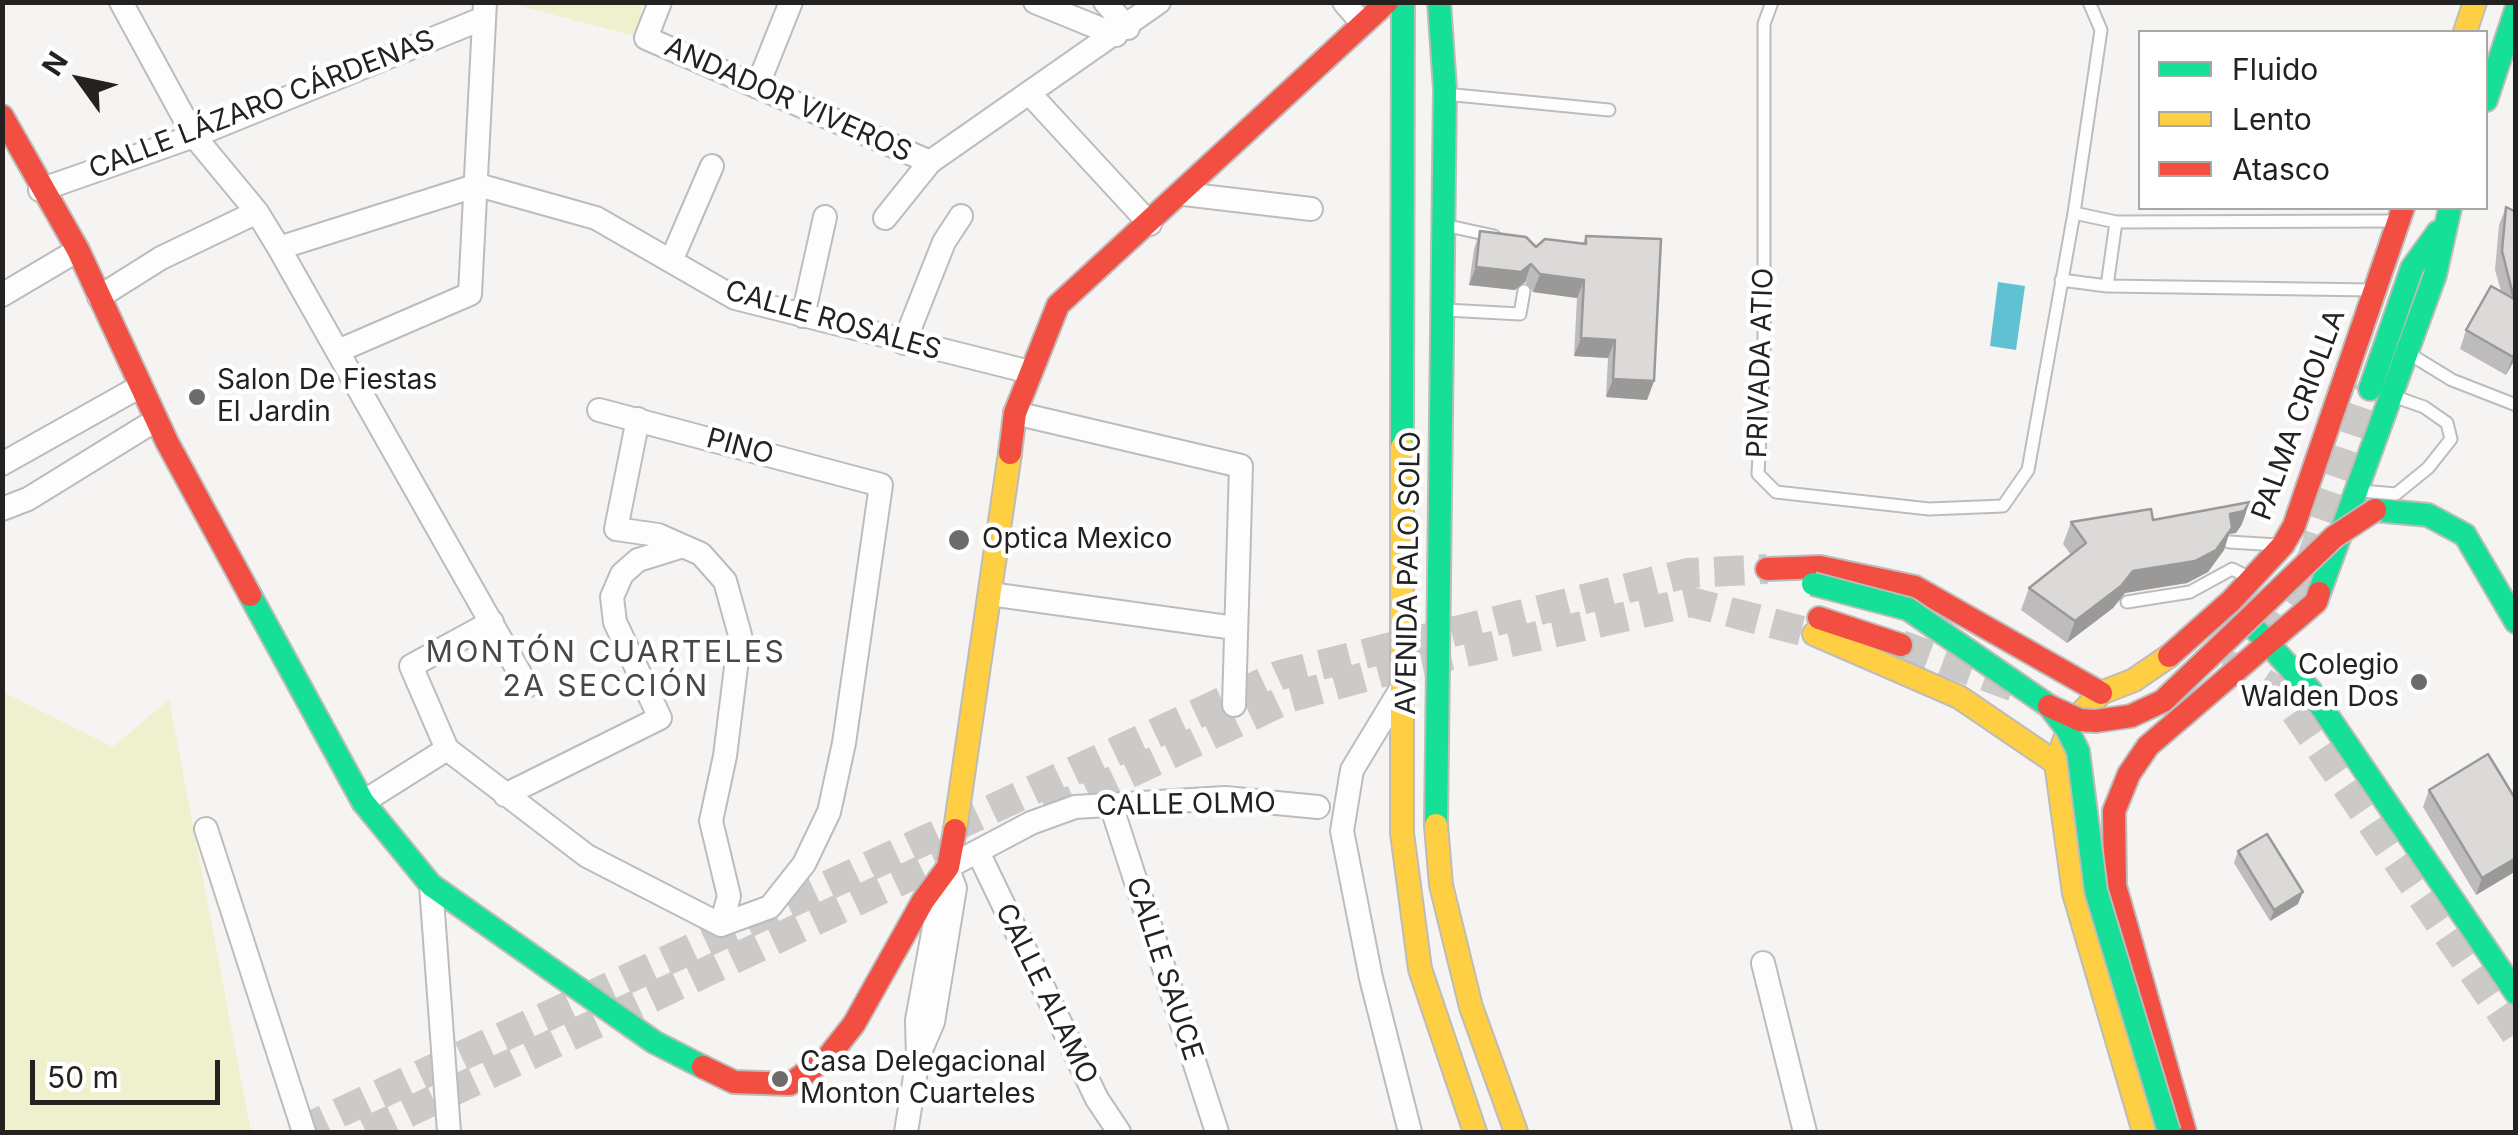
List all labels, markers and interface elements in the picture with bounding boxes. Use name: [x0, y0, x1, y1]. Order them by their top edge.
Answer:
street label: CALLE LÁZARO CÁRDENAS: [84, 23, 440, 187]
north arrow: [30, 30, 130, 130]
street label: ANDADOR VIVEROS: [659, 30, 917, 170]
legend: [2138, 30, 2488, 210]
text: N: [35, 45, 75, 82]
text: Fluido: [2232, 51, 2318, 87]
text: Lento: [2232, 101, 2312, 137]
text: Atasco: [2232, 151, 2330, 187]
street label: PRIVADA ATIO: [1741, 267, 1781, 459]
street label: CALLE ROSALES: [721, 274, 945, 368]
street label: PALMA CRIOLLA: [2245, 305, 2353, 525]
place label: Salon De Fiestas El Jardin: [217, 364, 437, 430]
marker: Salon De Fiestas El Jardin: [186, 386, 208, 408]
street label: PINO: [703, 422, 777, 472]
street label: AVENIDA PALO SOLO: [1390, 431, 1428, 715]
place label: Optica Mexico: [982, 523, 1172, 557]
marker: Optica Mexico: [946, 527, 972, 553]
district label: MONTÓN CUARTELES 2A SECCIÓN: [426, 635, 786, 706]
place label: Colegio Walden Dos: [2241, 649, 2399, 715]
marker: Colegio Walden Dos: [2408, 671, 2430, 693]
street label: CALLE OLMO: [1096, 787, 1276, 823]
street label: CALLE SAUCE: [1119, 873, 1209, 1065]
street label: CALLE ALAMO: [988, 898, 1104, 1090]
scale bar: [35, 1040, 225, 1102]
place label: Casa Delegacional Monton Cuarteles: [800, 1046, 1046, 1112]
text: 50 m: [47, 1059, 119, 1095]
marker: Casa Delegacional Monton Cuarteles: [769, 1068, 791, 1090]

